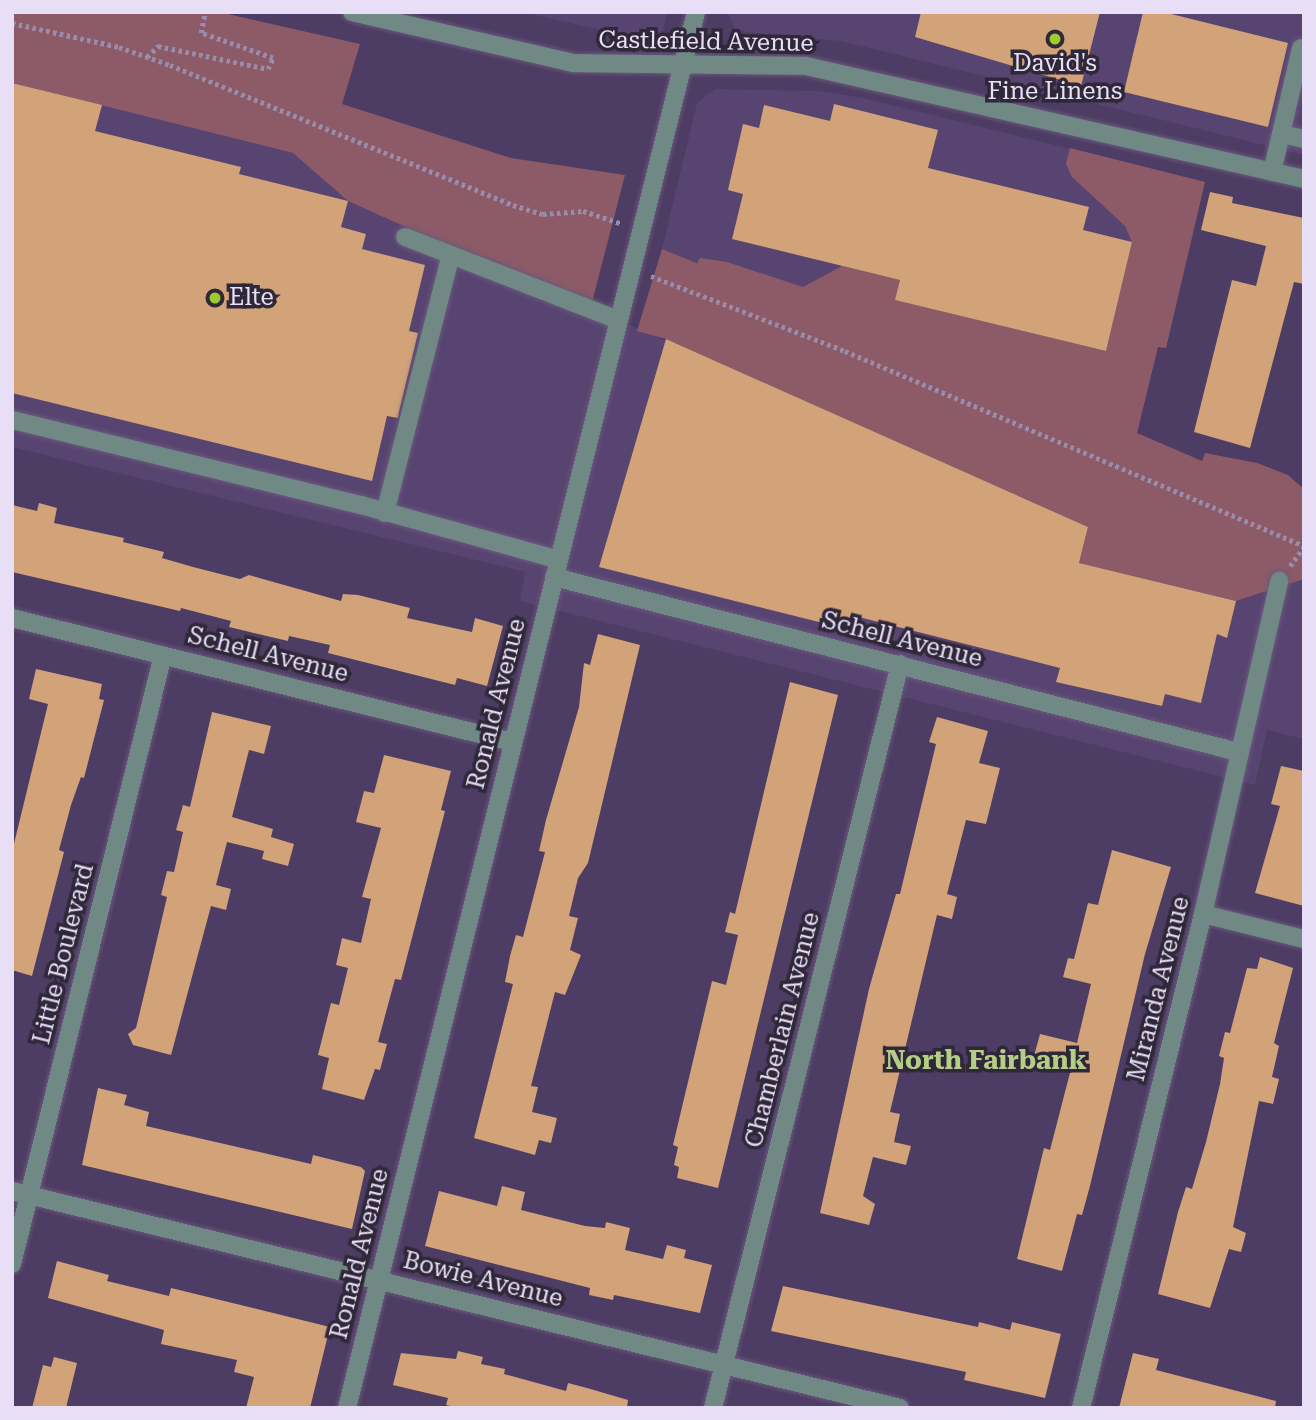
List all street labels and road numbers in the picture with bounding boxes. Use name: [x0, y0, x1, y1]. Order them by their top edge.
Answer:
street label: Castlefield Avenue: [598, 26, 814, 58]
street label: Schell Avenue: [819, 606, 985, 674]
street label: Ronald Avenue: [462, 616, 532, 792]
street label: Schell Avenue: [185, 621, 351, 689]
street label: Little Boulevard: [28, 861, 100, 1047]
street label: Miranda Avenue: [1122, 894, 1196, 1084]
street label: Chamberlain Avenue: [740, 909, 826, 1151]
street label: Ronald Avenue: [325, 1166, 395, 1342]
street label: Bowie Avenue: [400, 1246, 566, 1314]

